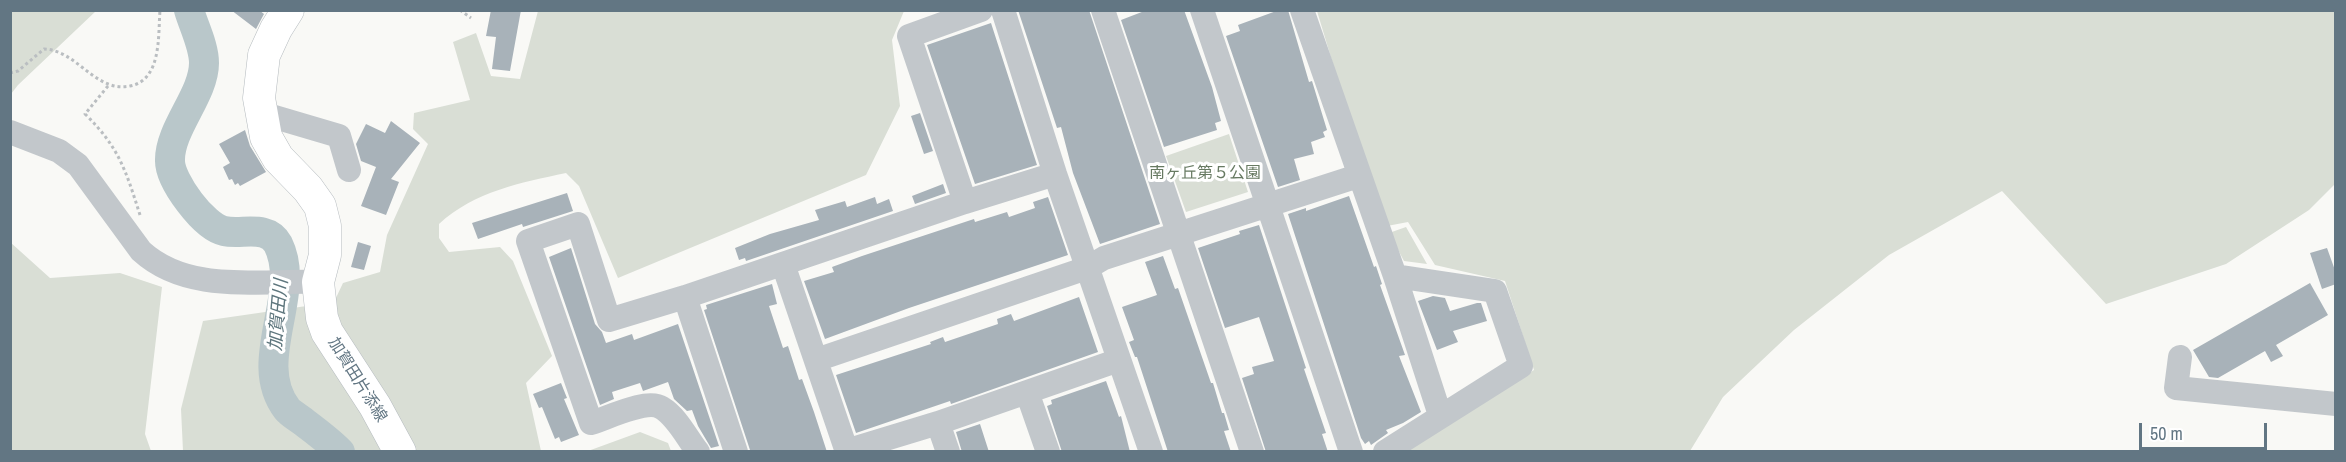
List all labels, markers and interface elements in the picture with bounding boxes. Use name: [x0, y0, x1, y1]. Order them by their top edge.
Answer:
park label: 南ヶ丘第５公園: [1149, 164, 1261, 184]
water label: 加賀田川: [265, 278, 293, 352]
street label: 加賀田片添線: [323, 334, 391, 426]
scale bar: [2142, 411, 2270, 449]
text: 50 m: [2150, 421, 2183, 446]

